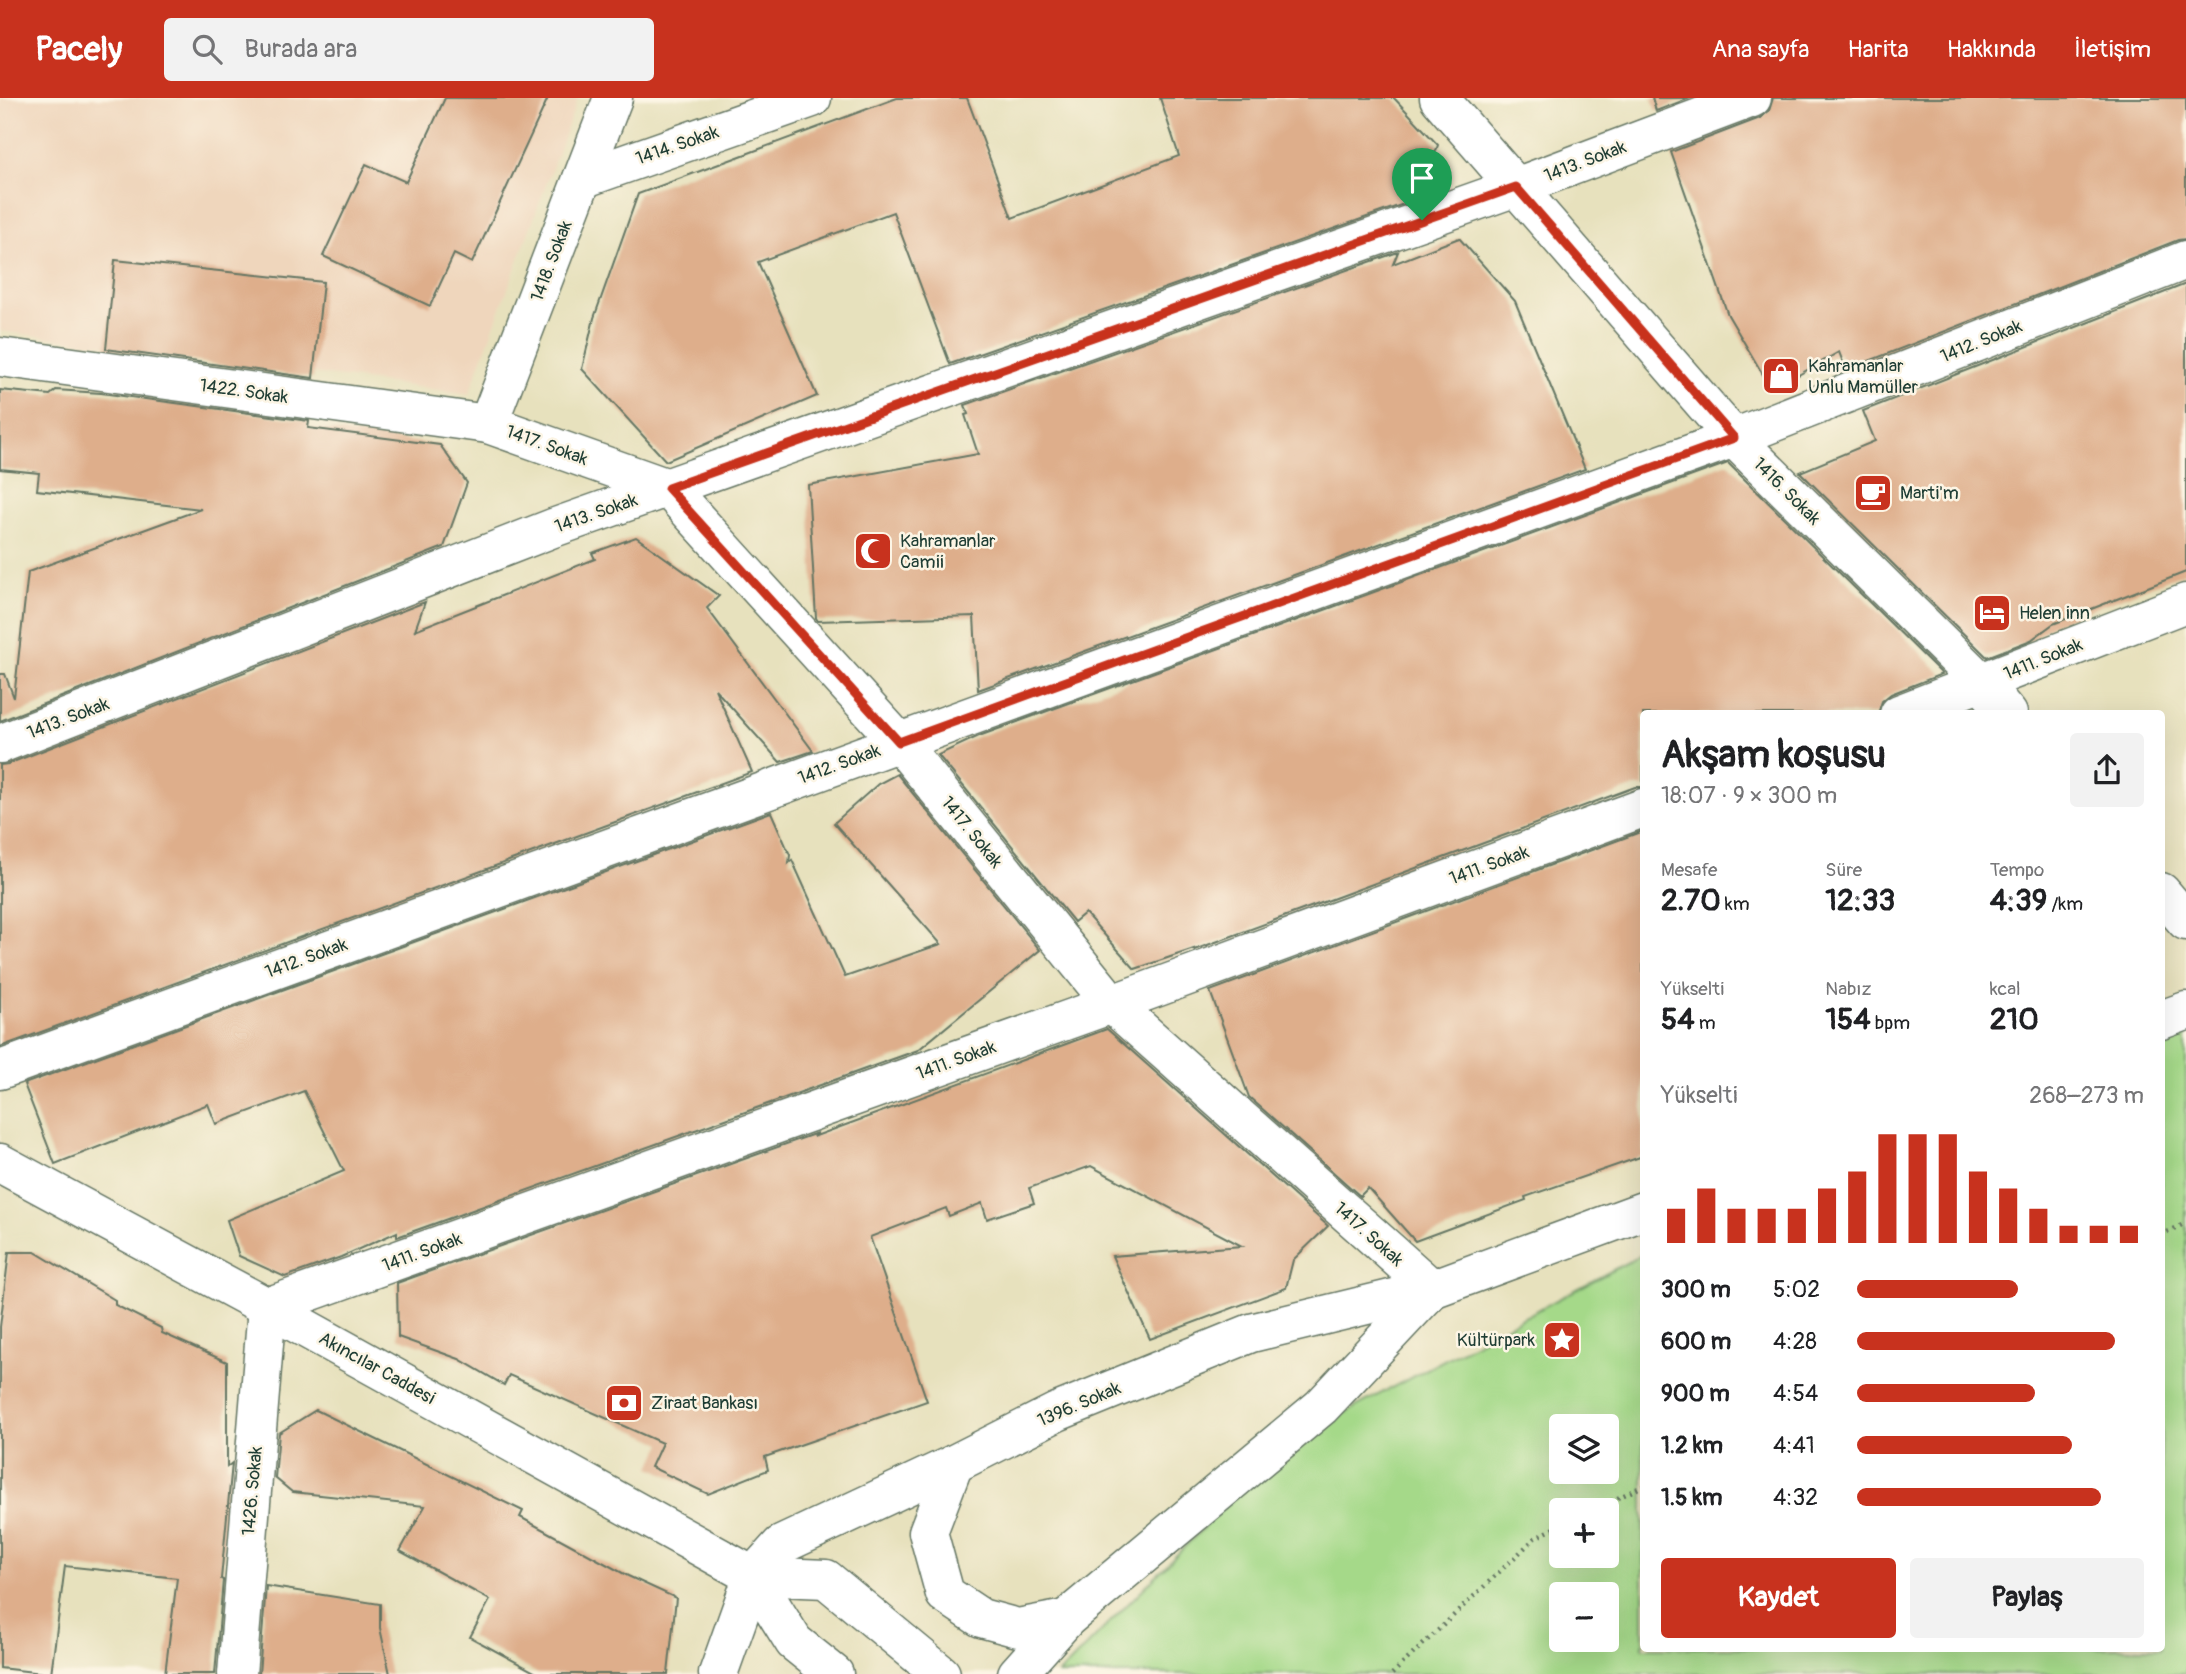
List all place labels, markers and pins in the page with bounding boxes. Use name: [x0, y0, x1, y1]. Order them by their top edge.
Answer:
pin: [1392, 148, 1452, 220]
shop icon: Kahramanlar Unlu Mamüller: [1760, 355, 1802, 397]
place label: Kahramanlar Unlu Mamüller: [1808, 355, 1918, 399]
cafe icon: Marti'm: [1852, 472, 1894, 514]
place label: Marti'm: [1900, 482, 1959, 505]
mosque icon: Kahramanlar Camii: [852, 530, 894, 572]
place label: Kahramanlar Camii: [900, 530, 996, 574]
hotel icon: Helen inn: [1971, 592, 2013, 634]
place label: Helen inn: [2019, 602, 2090, 625]
place icon: Kültürpark: [1541, 1319, 1583, 1361]
place label: Kültürpark: [1457, 1329, 1535, 1352]
bank icon: Ziraat Bankası: [603, 1382, 645, 1424]
place label: Ziraat Bankası: [651, 1392, 758, 1415]

